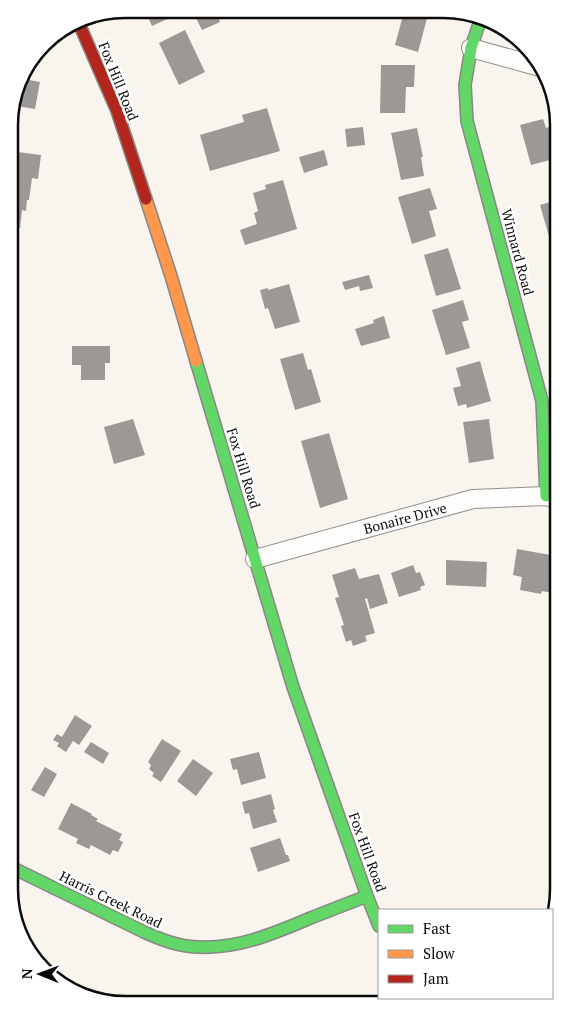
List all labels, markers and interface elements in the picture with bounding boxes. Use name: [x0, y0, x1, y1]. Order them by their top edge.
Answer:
street label: Fox Hill Road: [95, 39, 144, 123]
street label: Winnard Road: [497, 207, 539, 298]
street label: Fox Hill Road: [223, 425, 265, 511]
street label: Bonaire Drive: [361, 498, 449, 538]
street label: Fox Hill Road: [345, 810, 391, 895]
street label: Harris Creek Road: [56, 866, 166, 932]
legend: [378, 909, 553, 999]
text: Fast: [423, 918, 451, 938]
text: Slow: [423, 943, 456, 963]
north arrow: [15, 949, 65, 999]
text: N: [17, 968, 36, 979]
text: Jam: [423, 968, 449, 988]

